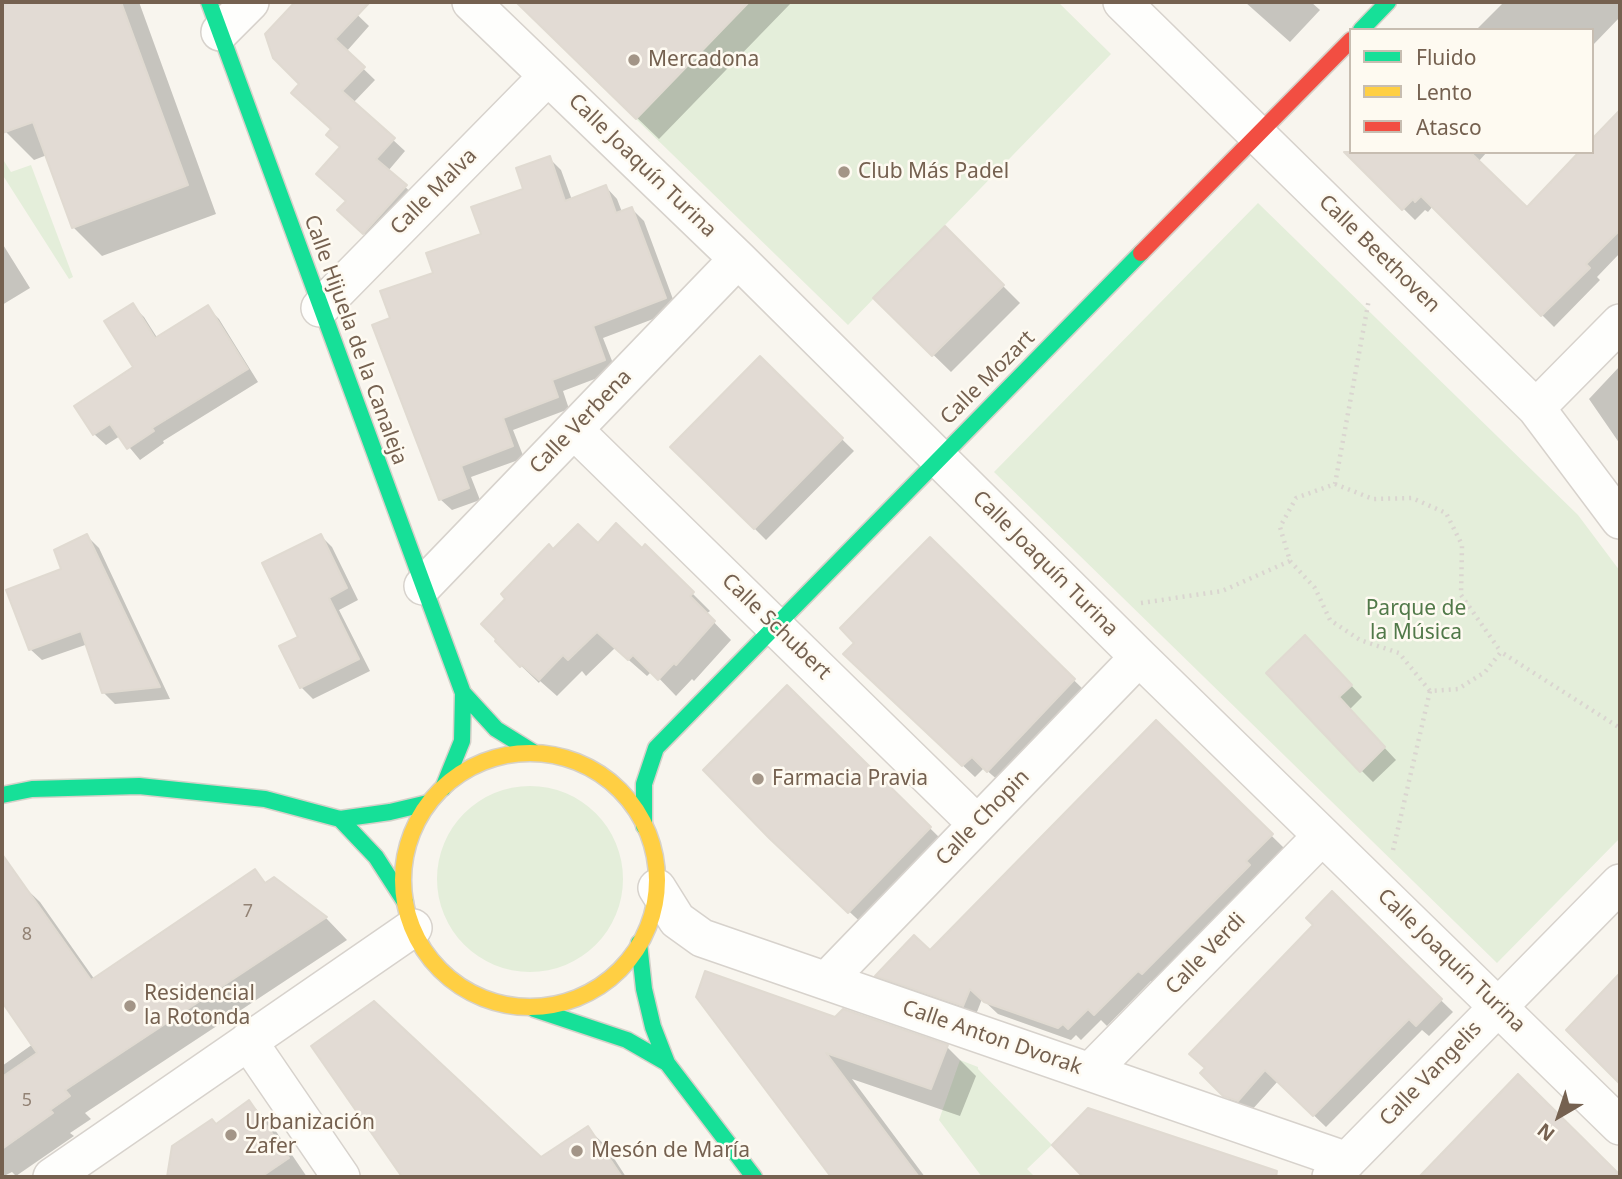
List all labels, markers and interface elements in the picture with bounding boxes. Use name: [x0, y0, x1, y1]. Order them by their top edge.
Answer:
legend: [1349, 28, 1594, 154]
text: Fluido: [1416, 43, 1476, 71]
place label: Mercadona: [648, 47, 759, 73]
marker: Mercadona: [626, 52, 642, 68]
text: Lento: [1416, 78, 1472, 106]
street label: Calle Joaquín Turina: [563, 89, 721, 243]
text: Atasco: [1416, 113, 1482, 141]
street label: Calle Malva: [386, 144, 482, 240]
place label: Club Más Padel: [858, 159, 1009, 185]
marker: Club Más Padel: [836, 164, 852, 180]
street label: Calle Beethoven: [1313, 190, 1445, 318]
street label: Calle Hijuela de la Canaleja: [298, 212, 412, 468]
street label: Calle Mozart: [936, 326, 1040, 430]
street label: Calle Verbena: [525, 365, 637, 479]
street label: Calle Joaquín Turina: [967, 486, 1123, 642]
street label: Calle Schubert: [716, 569, 836, 685]
park label: Parque de la Música: [1366, 596, 1466, 646]
street label: Calle Chopin: [931, 765, 1035, 871]
place label: Farmacia Pravia: [772, 766, 928, 792]
marker: Farmacia Pravia: [750, 771, 766, 787]
street label: Calle Joaquín Turina: [1372, 884, 1530, 1038]
house number: 7: [243, 901, 253, 923]
street label: Calle Verdi: [1161, 908, 1251, 1000]
house number: 8: [22, 924, 32, 946]
place label: Residencial la Rotonda: [144, 981, 255, 1031]
street label: Calle Anton Dvorak: [899, 995, 1085, 1081]
marker: Residencial la Rotonda: [122, 998, 138, 1014]
street label: Calle Vangelis: [1375, 1016, 1487, 1132]
north arrow: [1524, 1081, 1594, 1151]
house number: 5: [22, 1090, 32, 1112]
place label: Urbanización Zafer: [245, 1110, 375, 1160]
text: N: [1532, 1117, 1560, 1147]
marker: Urbanización Zafer: [223, 1127, 239, 1143]
place label: Mesón de María: [591, 1138, 750, 1164]
marker: Mesón de María: [569, 1143, 585, 1159]

